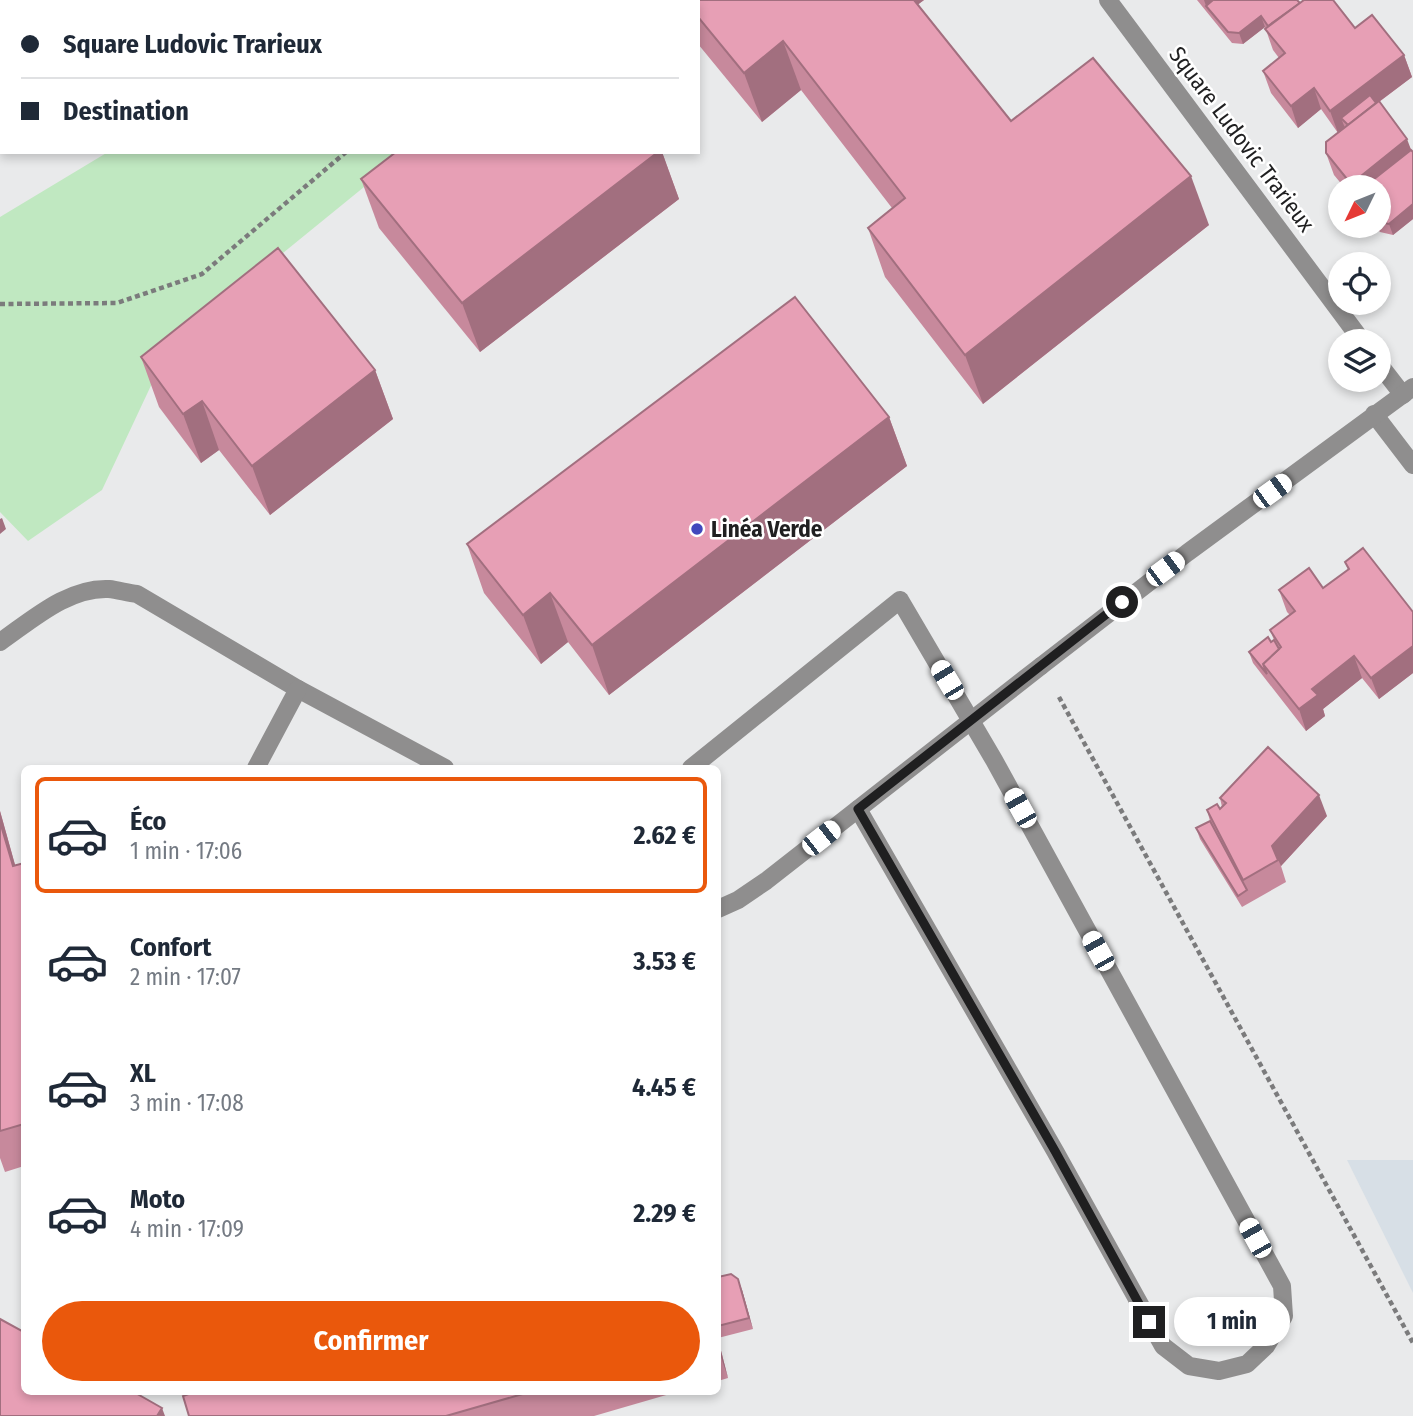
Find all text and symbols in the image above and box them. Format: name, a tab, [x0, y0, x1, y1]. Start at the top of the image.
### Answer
text: Square Ludovic Trarieux	[63, 29, 322, 60]
street label: Square Ludovic Trarieux	[1163, 41, 1321, 237]
text: Destination	[63, 96, 189, 127]
north arrow	[1328, 175, 1391, 238]
map controls	[1328, 175, 1391, 392]
button: locate	[1328, 252, 1391, 315]
button: layers	[1328, 329, 1391, 392]
car	[1249, 470, 1296, 512]
place label: Linéa Verde	[711, 515, 823, 543]
marker: Linéa Verde	[689, 521, 705, 537]
car	[1142, 548, 1189, 590]
route start	[1106, 586, 1138, 618]
car	[928, 657, 967, 703]
car	[1001, 785, 1040, 831]
icon: car	[46, 804, 109, 867]
text: Éco	[130, 806, 167, 837]
car	[798, 817, 845, 859]
text: 2.62 €	[634, 820, 696, 851]
text: 1 min · 17:06	[130, 837, 242, 865]
car	[1079, 928, 1118, 974]
icon: car	[46, 930, 109, 993]
text: Confort	[130, 932, 211, 963]
text: 3.53 €	[633, 946, 696, 977]
text: 2 min · 17:07	[130, 963, 241, 991]
icon: car	[46, 1056, 109, 1119]
text: XL	[130, 1058, 156, 1089]
text: 4.45 €	[632, 1072, 696, 1103]
text: 3 min · 17:08	[130, 1089, 244, 1117]
icon: car	[46, 1182, 109, 1245]
text: Moto	[130, 1184, 185, 1215]
text: 2.29 €	[633, 1198, 696, 1229]
text: 4 min · 17:09	[130, 1215, 244, 1243]
car	[1236, 1215, 1275, 1261]
callout: 1 min	[1174, 1298, 1289, 1346]
button: Confirmer	[42, 1301, 700, 1381]
route end	[1133, 1306, 1165, 1338]
text: 1 min	[1207, 1307, 1257, 1335]

